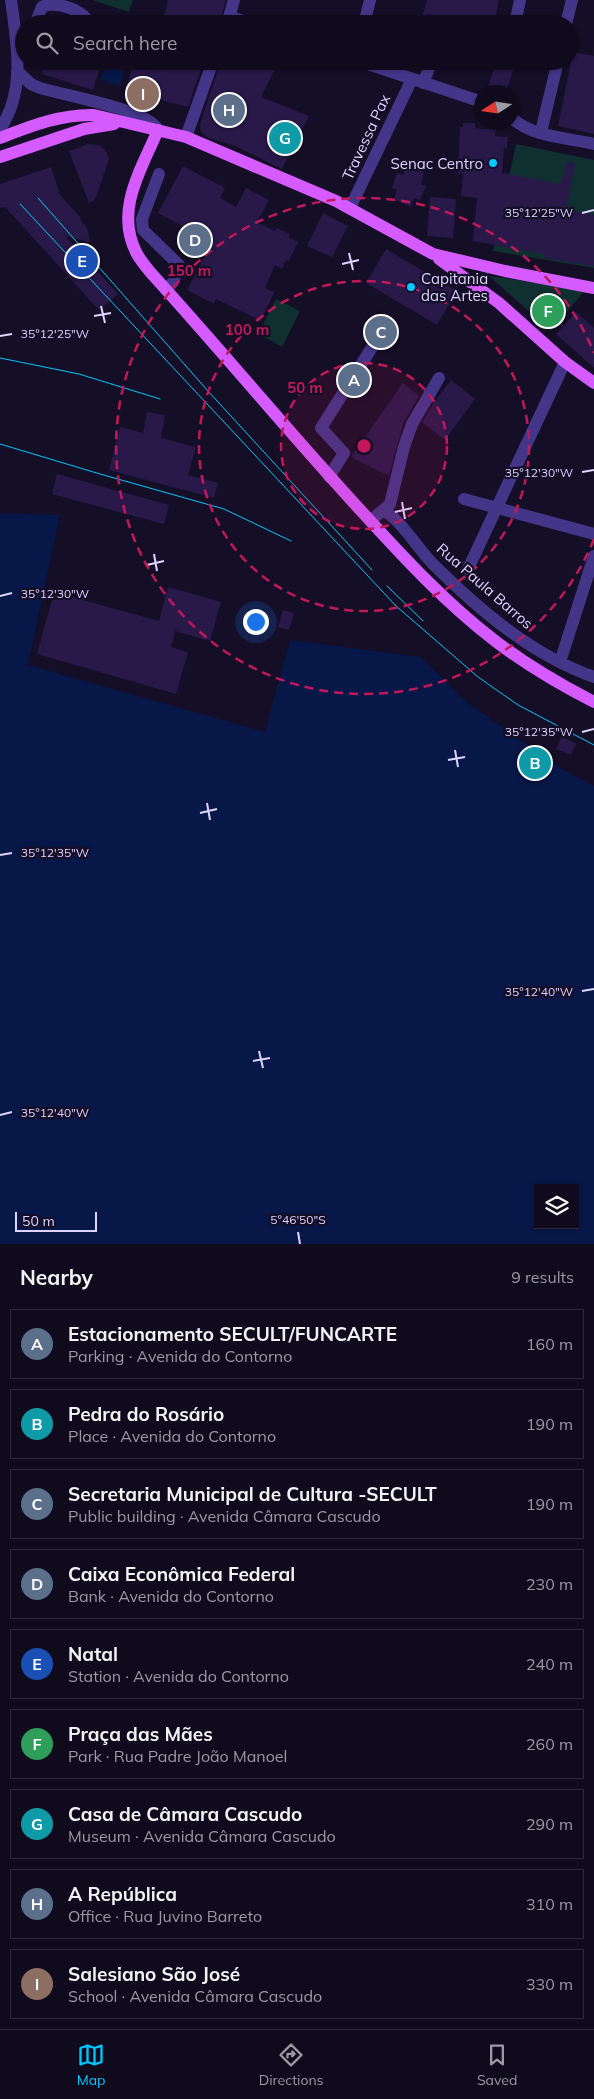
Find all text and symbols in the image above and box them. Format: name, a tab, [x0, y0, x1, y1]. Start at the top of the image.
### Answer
search box	[15, 15, 579, 70]
icon: search	[33, 29, 61, 57]
text: Search here	[73, 31, 177, 55]
pin: I	[127, 75, 159, 113]
north arrow	[474, 85, 519, 130]
pin: H	[213, 91, 245, 129]
street label: Travessa Pax	[338, 91, 394, 183]
pin: G	[269, 119, 301, 157]
place label: Senac Centro	[391, 154, 483, 173]
marker: Senac Centro	[487, 157, 499, 169]
text: 35°12'25"W	[505, 205, 573, 220]
pin: D	[179, 221, 211, 259]
pin: E	[66, 242, 98, 280]
text: 150 m	[167, 261, 211, 280]
place label: Capitania das Artes	[421, 269, 488, 305]
marker: Capitania das Artes	[405, 281, 417, 293]
pin: F	[532, 292, 564, 330]
pin: C	[365, 313, 397, 351]
text: 100 m	[225, 320, 269, 339]
text: 35°12'25"W	[21, 326, 89, 341]
pin: A	[338, 361, 370, 399]
text: 50 m	[287, 378, 323, 397]
centre of rings	[355, 437, 373, 455]
text: 35°12'30"W	[505, 465, 573, 480]
street label: Rua Paula Barros	[433, 539, 537, 633]
text: 35°12'30"W	[21, 586, 89, 601]
your location	[243, 609, 269, 635]
text: 35°12'35"W	[505, 724, 573, 739]
pin: B	[519, 744, 551, 782]
text: 35°12'35"W	[21, 845, 89, 860]
text: 35°12'40"W	[505, 984, 573, 999]
text: 35°12'40"W	[21, 1105, 89, 1120]
map controls	[534, 1184, 579, 1229]
button: layers	[534, 1184, 579, 1229]
scale bar	[15, 1209, 98, 1232]
text: 50 m	[22, 1212, 55, 1230]
text: 5°46'50"S	[270, 1212, 326, 1227]
text: Nearby	[20, 1264, 93, 1290]
text: 9 results	[511, 1267, 574, 1287]
text: Estacionamento SECULT/FUNCARTE	[68, 1322, 397, 1346]
text: A	[31, 1334, 43, 1354]
text: 160 m	[526, 1334, 573, 1354]
text: Parking · Avenida do Contorno	[68, 1346, 292, 1366]
text: Pedra do Rosário	[68, 1402, 224, 1426]
text: B	[31, 1414, 43, 1434]
text: 190 m	[526, 1414, 573, 1434]
text: Place · Avenida do Contorno	[68, 1426, 276, 1446]
text: Secretaria Municipal de Cultura -SECULT	[68, 1482, 437, 1506]
text: C	[32, 1494, 42, 1514]
text: 190 m	[526, 1494, 573, 1514]
text: Public building · Avenida Câmara Cascudo	[68, 1506, 381, 1526]
text: Caixa Econômica Federal	[68, 1562, 295, 1586]
text: D	[31, 1574, 43, 1594]
text: 230 m	[526, 1574, 573, 1594]
text: Bank · Avenida do Contorno	[68, 1586, 274, 1606]
text: Natal	[68, 1642, 118, 1666]
text: E	[32, 1654, 42, 1674]
text: 240 m	[526, 1654, 573, 1674]
text: Station · Avenida do Contorno	[68, 1666, 289, 1686]
text: Praça das Mães	[68, 1722, 213, 1746]
text: F	[32, 1734, 42, 1754]
text: 260 m	[526, 1734, 573, 1754]
text: Park · Rua Padre João Manoel	[68, 1746, 287, 1766]
text: Casa de Câmara Cascudo	[68, 1802, 302, 1826]
text: G	[31, 1814, 43, 1834]
text: 290 m	[526, 1814, 573, 1834]
text: Museum · Avenida Câmara Cascudo	[68, 1826, 336, 1846]
text: A República	[68, 1882, 177, 1906]
text: H	[31, 1894, 43, 1914]
text: 310 m	[526, 1894, 573, 1914]
text: Office · Rua Juvino Barreto	[68, 1906, 262, 1926]
text: Salesiano São José	[68, 1962, 240, 1986]
text: I	[35, 1974, 39, 1994]
text: 330 m	[526, 1974, 573, 1994]
text: School · Avenida Câmara Cascudo	[68, 1986, 322, 2006]
tab: Map	[77, 2041, 105, 2089]
tab: Directions	[259, 2041, 324, 2089]
tab: Saved	[477, 2041, 517, 2089]

